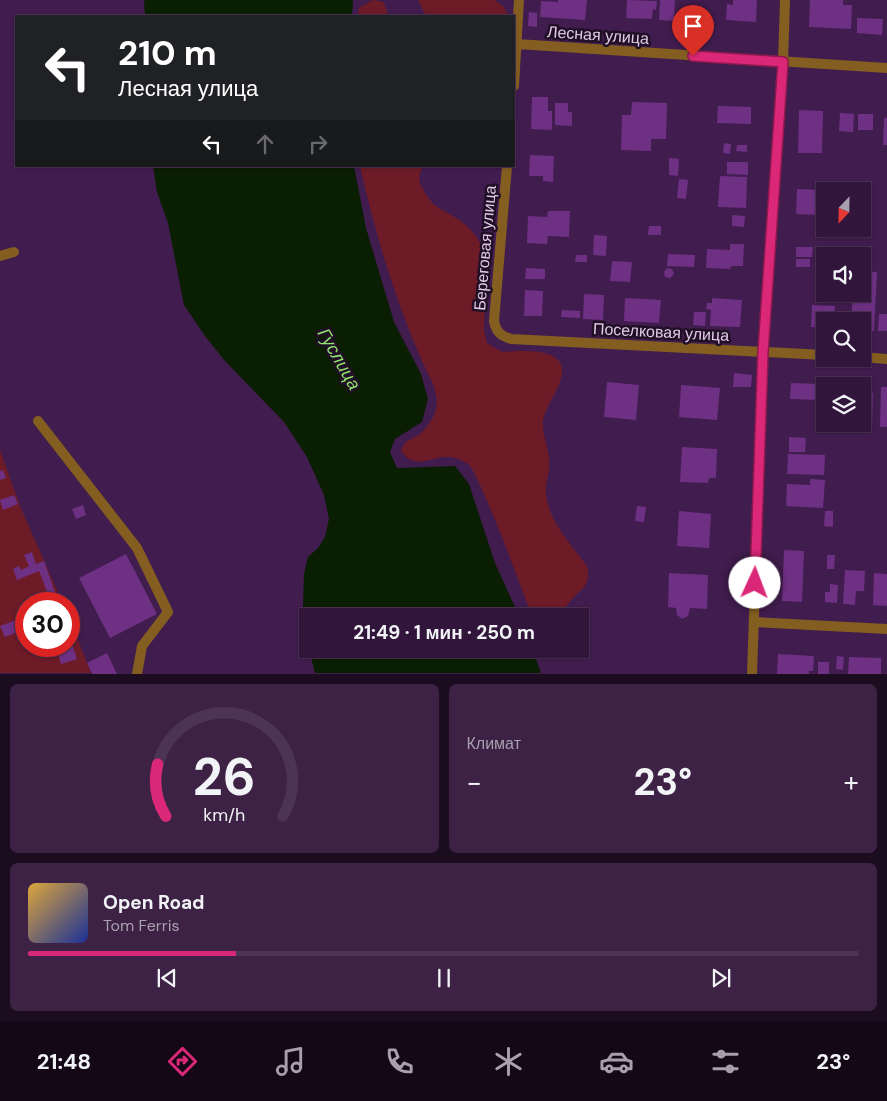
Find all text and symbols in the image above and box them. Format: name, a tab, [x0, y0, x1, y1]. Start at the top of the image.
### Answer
pin	[672, 5, 714, 56]
icon: arrive	[679, 12, 707, 40]
street label: Лесная улица	[546, 21, 650, 49]
text: 210 m	[118, 30, 217, 76]
icon: left	[35, 35, 100, 100]
text: Лесная улица	[118, 74, 258, 103]
icon: left	[198, 130, 226, 158]
icon: ahead	[251, 130, 279, 158]
icon: right	[304, 130, 332, 158]
north arrow	[816, 182, 871, 238]
map controls	[816, 182, 871, 432]
street label: Береговая улица	[469, 184, 501, 312]
button: sound	[816, 247, 871, 302]
button: search	[816, 312, 871, 367]
street label: Поселковая улица	[592, 318, 730, 346]
water label: Гуслица	[312, 324, 366, 394]
button: layers	[816, 377, 871, 432]
position arrow	[728, 556, 780, 608]
speed limit sign: 30	[15, 592, 80, 657]
text: 21:49 · 1 мин · 250 m	[353, 620, 535, 645]
text: Климат	[467, 733, 521, 754]
text: 26	[193, 743, 256, 811]
text: 23°	[633, 757, 692, 807]
text: −	[467, 764, 482, 801]
text: +	[844, 764, 859, 801]
text: km/h	[203, 803, 245, 827]
text: Open Road	[103, 890, 205, 915]
text: Tom Ferris	[103, 915, 180, 936]
icon: previous	[153, 964, 181, 992]
icon: pause	[430, 964, 458, 992]
icon: next	[707, 964, 735, 992]
icon: directions	[165, 1044, 200, 1079]
icon: music	[273, 1044, 308, 1079]
icon: phone	[382, 1044, 417, 1079]
icon: climate	[491, 1044, 526, 1079]
icon: car	[599, 1044, 634, 1079]
icon: filters	[708, 1044, 743, 1079]
text: 21:48	[37, 1047, 91, 1076]
text: 23°	[816, 1047, 850, 1076]

